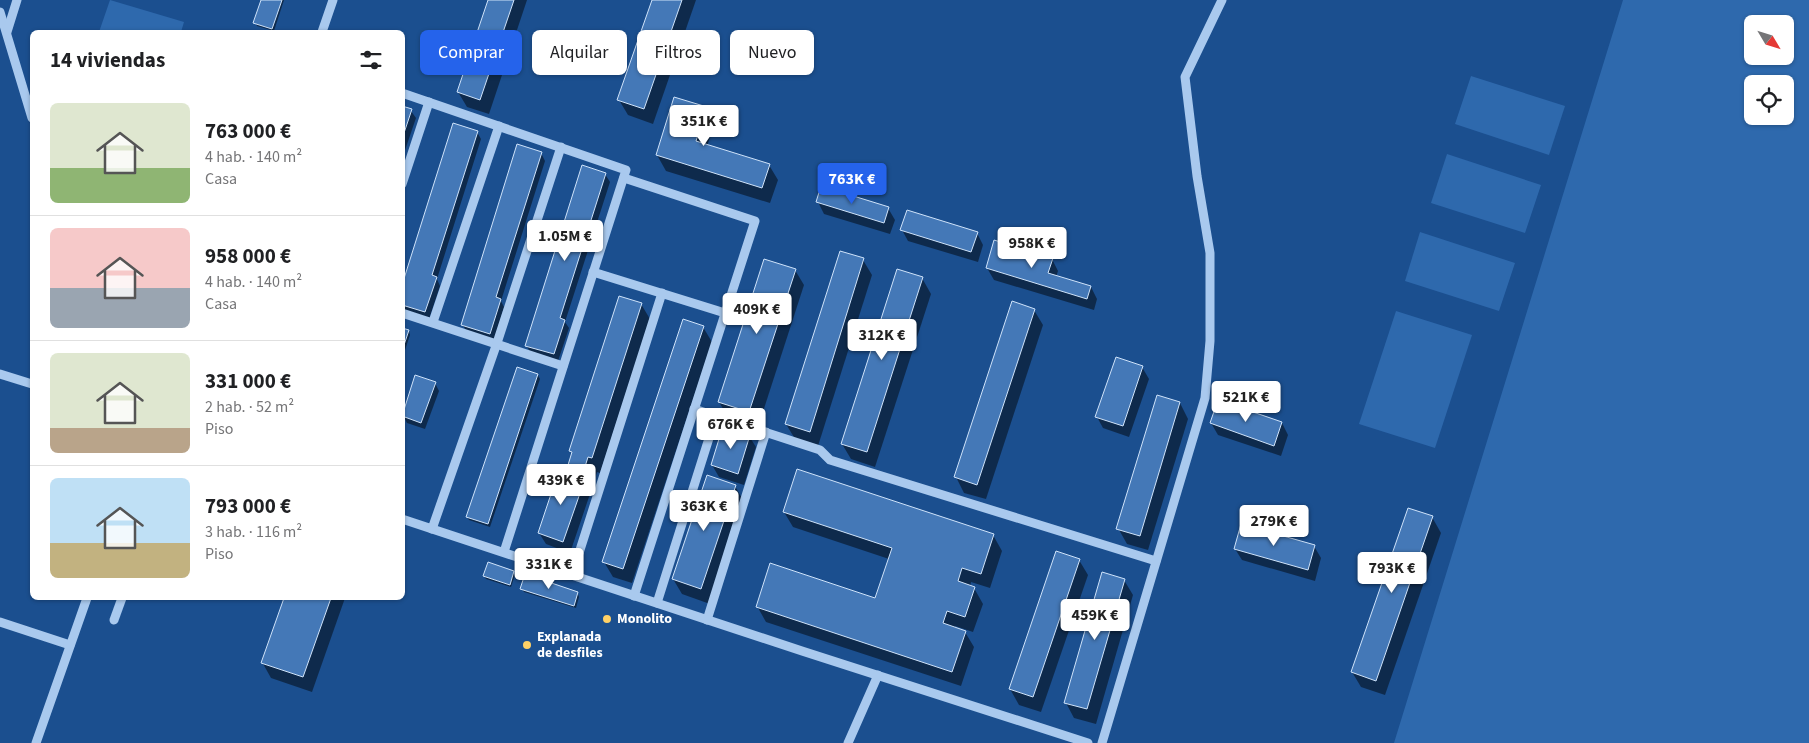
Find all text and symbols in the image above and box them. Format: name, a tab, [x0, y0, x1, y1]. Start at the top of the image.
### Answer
north arrow	[1744, 15, 1794, 65]
map controls	[1744, 15, 1794, 125]
chip: Comprar	[420, 30, 522, 75]
chip: Alquilar	[532, 30, 627, 75]
chip: Filtros	[637, 30, 720, 75]
chip: Nuevo	[730, 30, 814, 75]
text: 14 viviendas	[50, 45, 165, 75]
icon: filters	[357, 46, 385, 74]
button: locate	[1744, 75, 1794, 125]
pin: 351K €	[663, 104, 745, 147]
text: 351K €	[681, 110, 727, 132]
text: 763 000 €	[205, 116, 291, 146]
icon: home	[90, 123, 150, 183]
text: 4 hab. · 140 m²	[205, 146, 302, 168]
pin: 763K €	[811, 162, 893, 205]
text: Casa	[205, 168, 237, 190]
text: 763K €	[829, 168, 875, 190]
pin: 1.05M €	[519, 220, 611, 262]
text: 1.05M €	[538, 225, 592, 247]
pin: 958K €	[991, 226, 1073, 269]
text: 958K €	[1009, 232, 1055, 254]
text: 958 000 €	[205, 241, 291, 271]
icon: home	[90, 248, 150, 308]
text: 4 hab. · 140 m²	[205, 271, 302, 293]
pin: 409K €	[716, 292, 798, 335]
text: Casa	[205, 293, 237, 315]
text: 409K €	[734, 298, 780, 320]
pin: 312K €	[841, 318, 923, 361]
text: 312K €	[859, 324, 905, 346]
text: 331 000 €	[205, 366, 291, 396]
icon: home	[90, 373, 150, 433]
pin: 521K €	[1205, 380, 1287, 423]
text: 521K €	[1223, 386, 1269, 408]
text: 2 hab. · 52 m²	[205, 396, 294, 418]
pin: 676K €	[690, 408, 772, 450]
text: 676K €	[708, 413, 754, 435]
text: Piso	[205, 418, 233, 440]
pin: 439K €	[520, 464, 602, 506]
text: 439K €	[538, 469, 584, 491]
pin: 363K €	[663, 490, 745, 532]
text: 793 000 €	[205, 491, 291, 521]
text: 363K €	[681, 495, 727, 517]
icon: home	[90, 498, 150, 558]
pin: 279K €	[1233, 504, 1315, 547]
text: 279K €	[1251, 510, 1297, 532]
text: 3 hab. · 116 m²	[205, 521, 302, 543]
text: Piso	[205, 543, 233, 565]
pin: 331K €	[508, 548, 590, 590]
pin: 793K €	[1351, 552, 1433, 594]
text: 331K €	[526, 553, 572, 575]
text: 793K €	[1369, 557, 1415, 579]
pin: 459K €	[1054, 598, 1136, 641]
text: 459K €	[1072, 604, 1118, 626]
place label: Monolito	[617, 609, 672, 629]
marker: Monolito	[601, 613, 613, 625]
place label: Explanada de desfiles	[537, 627, 603, 663]
marker: Explanada de desfiles	[521, 639, 533, 651]

